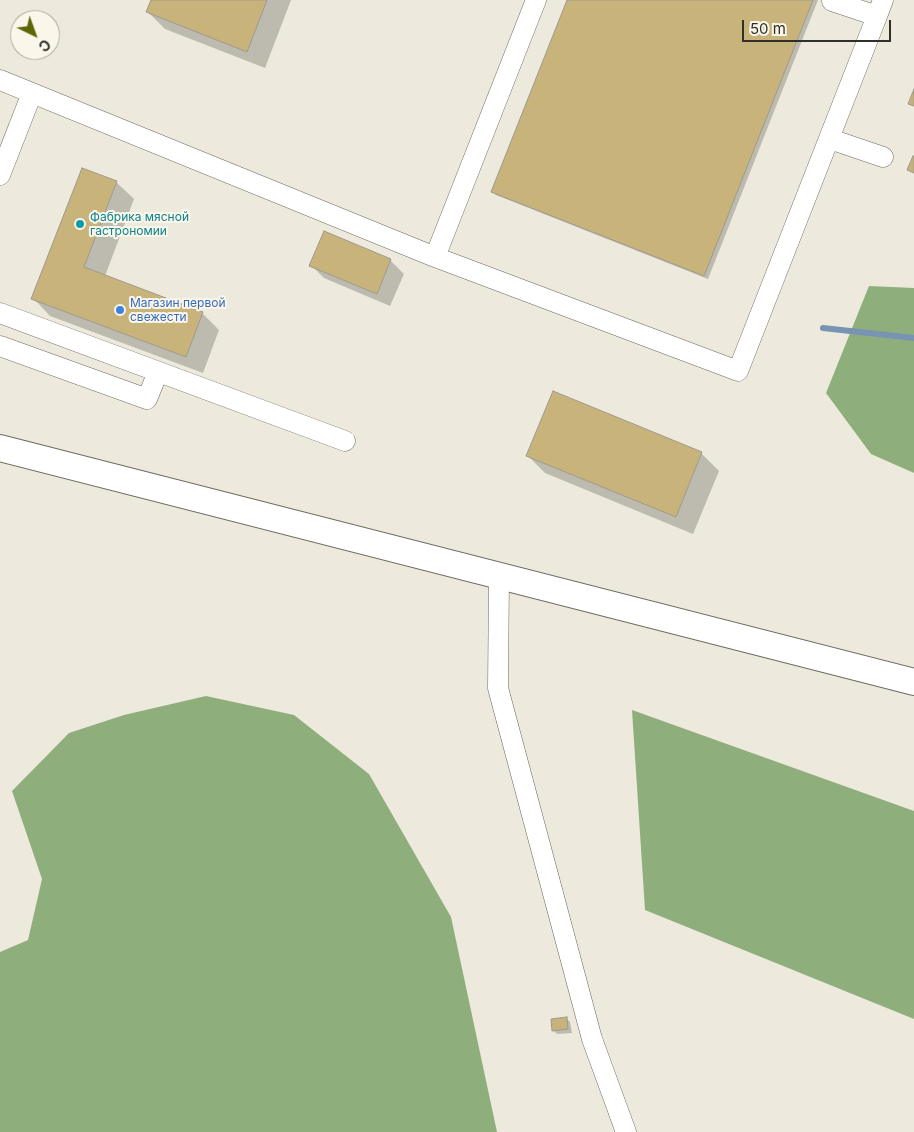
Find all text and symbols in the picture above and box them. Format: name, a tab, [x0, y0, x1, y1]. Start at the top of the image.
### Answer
north arrow	[10, 10, 60, 60]
scale bar	[744, 10, 893, 42]
text: 50 m	[750, 19, 786, 38]
text: С	[35, 36, 54, 56]
place label: Фабрика мясной гастрономии	[90, 210, 189, 238]
marker: Фабрика мясной гастрономии	[74, 218, 86, 230]
place label: Магазин первой свежести	[130, 296, 226, 324]
marker: Магазин первой свежести	[114, 304, 126, 316]

